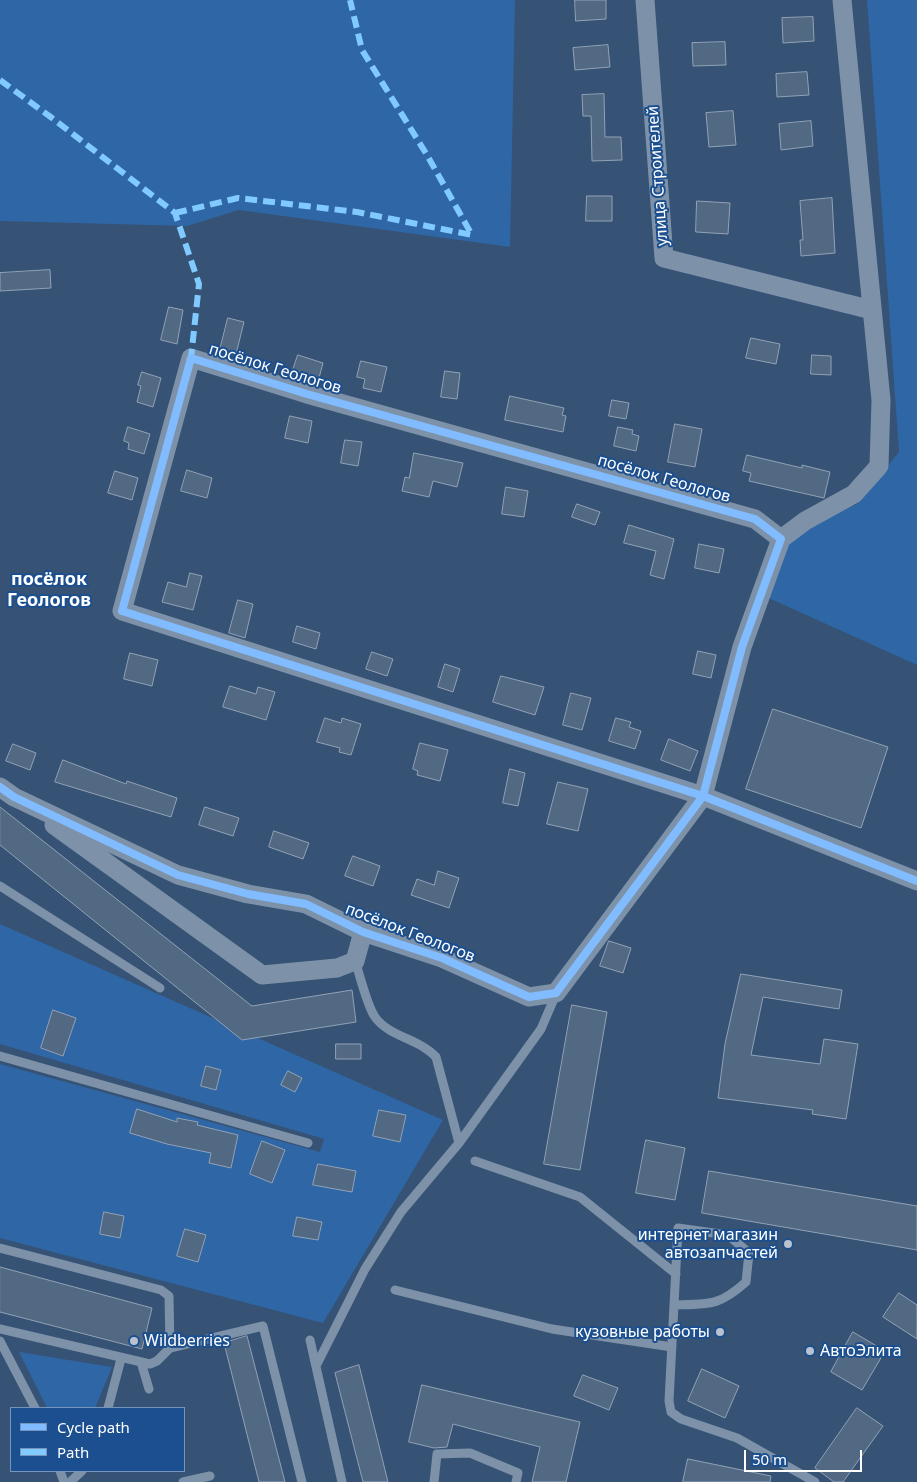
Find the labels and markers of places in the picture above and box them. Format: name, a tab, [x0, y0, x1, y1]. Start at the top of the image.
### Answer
place label: интернет магазин автозапчастей	[638, 1225, 778, 1263]
marker: интернет магазин автозапчастей	[782, 1238, 794, 1250]
place label: кузовные работы	[575, 1322, 710, 1342]
marker: кузовные работы	[714, 1326, 726, 1338]
place label: Wildberries	[144, 1331, 230, 1351]
marker: Wildberries	[128, 1335, 140, 1347]
place label: АвтоЭлита	[820, 1341, 902, 1361]
marker: АвтоЭлита	[804, 1345, 816, 1357]

